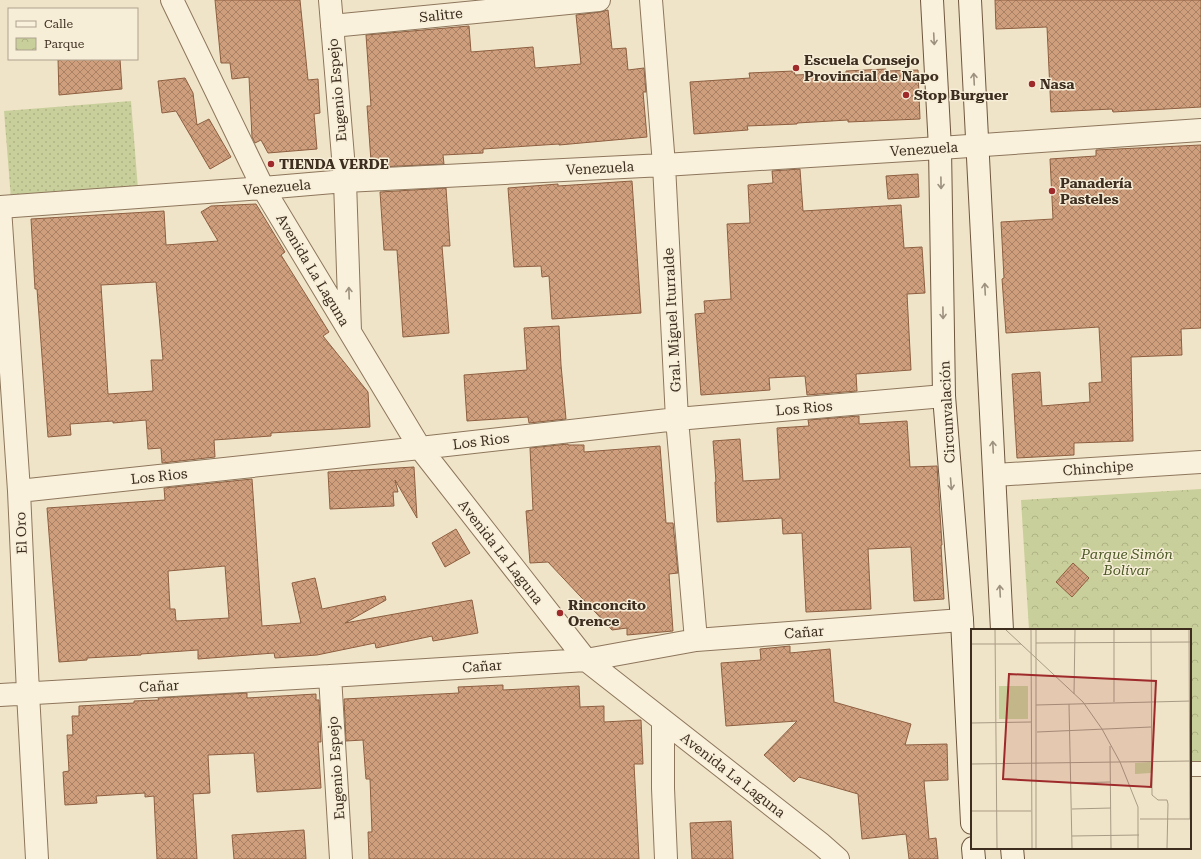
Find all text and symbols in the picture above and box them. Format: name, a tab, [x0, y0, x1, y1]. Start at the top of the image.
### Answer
street label: Salitre	[418, 5, 464, 25]
legend	[8, 8, 138, 60]
text: Calle	[44, 17, 74, 31]
one-way arrow	[930, 32, 938, 45]
text: Parque	[44, 37, 85, 51]
street label: Eugenio Espejo	[325, 38, 349, 142]
place label: Escuela Consejo Provincial de Napo	[804, 52, 939, 84]
marker: Escuela Consejo Provincial de Napo	[791, 63, 801, 73]
one-way arrow	[971, 73, 978, 86]
place label: Nasa	[1040, 76, 1075, 92]
marker: Nasa	[1027, 79, 1037, 89]
place label: Stop Burguer	[914, 87, 1009, 103]
marker: Stop Burguer	[901, 90, 911, 100]
street label: Venezuela	[889, 139, 959, 159]
place label: TIENDA VERDE	[279, 156, 389, 172]
street label: Venezuela	[566, 158, 635, 178]
marker: TIENDA VERDE	[266, 159, 276, 169]
place label: Panadería Pasteles	[1060, 175, 1133, 207]
street label: Venezuela	[242, 176, 312, 198]
one-way arrow	[937, 176, 944, 189]
marker: Panadería Pasteles	[1047, 186, 1057, 196]
street label: Avenida La Laguna	[273, 211, 353, 329]
street label: Gral. Miguel Iturralde	[660, 247, 684, 393]
one-way arrow	[982, 283, 989, 296]
one-way arrow	[345, 287, 353, 300]
one-way arrow	[939, 306, 947, 319]
street label: Circunvalación	[936, 360, 958, 464]
street label: Los Rios	[775, 398, 833, 418]
street label: Los Rios	[452, 430, 511, 452]
one-way arrow	[990, 441, 997, 454]
street label: Chinchipe	[1062, 458, 1134, 478]
street label: Los Rios	[130, 465, 189, 487]
one-way arrow	[948, 477, 955, 490]
street label: Avenida La Laguna	[455, 497, 547, 608]
street label: El Oro	[12, 512, 30, 554]
park label: Parque Simón Bolívar	[1080, 546, 1173, 578]
one-way arrow	[997, 585, 1004, 598]
place label: Rinconcito Orence	[568, 597, 646, 629]
marker: Rinconcito Orence	[555, 608, 565, 618]
street label: Cañar	[783, 623, 825, 641]
inset map	[971, 629, 1191, 849]
street label: Cañar	[461, 657, 503, 675]
street label: Cañar	[139, 677, 180, 695]
street label: Eugenio Espejo	[324, 716, 348, 820]
street label: Avenida La Laguna	[678, 729, 789, 821]

